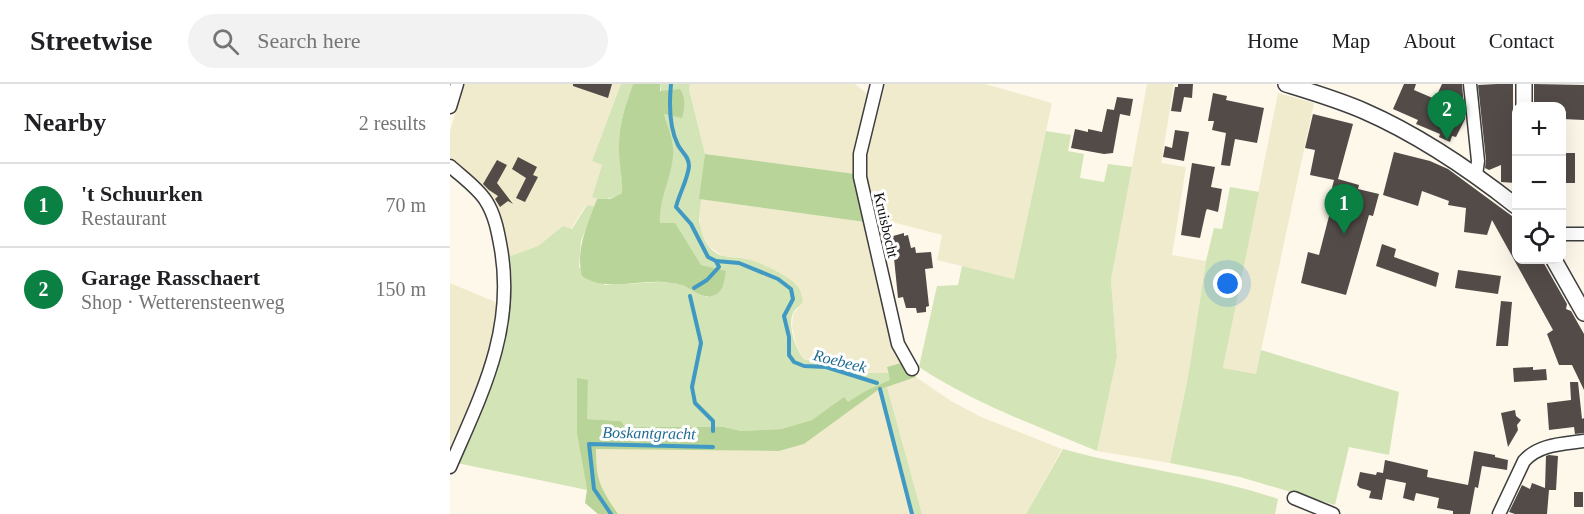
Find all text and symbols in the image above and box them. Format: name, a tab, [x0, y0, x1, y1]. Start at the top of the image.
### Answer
search box	[188, 14, 608, 68]
text: Streetwise	[30, 25, 152, 56]
icon: search	[209, 25, 242, 58]
text: Search here	[257, 28, 361, 53]
text: Home	[1247, 29, 1299, 53]
text: Map	[1332, 29, 1370, 53]
text: About	[1403, 29, 1456, 53]
text: Contact	[1489, 29, 1554, 53]
pin: 2	[1428, 91, 1466, 140]
map controls	[1512, 102, 1566, 264]
button: +	[1512, 102, 1566, 156]
text: Nearby	[24, 108, 106, 137]
text: 2 results	[359, 112, 426, 134]
button: −	[1512, 156, 1566, 210]
text: 't Schuurken	[81, 181, 203, 206]
pin: 1	[1324, 184, 1364, 234]
street label: Kruisbocht	[871, 191, 901, 260]
text: 1	[39, 194, 49, 216]
text: 70 m	[385, 194, 426, 216]
text: Restaurant	[81, 207, 167, 229]
button: locate	[1512, 210, 1566, 264]
text: Garage Rasschaert	[81, 265, 260, 290]
your location	[1213, 269, 1242, 298]
text: 2	[39, 278, 49, 300]
text: 150 m	[375, 278, 426, 300]
text: Shop · Wetterensteenweg	[81, 291, 285, 313]
water label: Roebeek	[811, 346, 869, 376]
water label: Boskantgracht	[602, 424, 696, 443]

